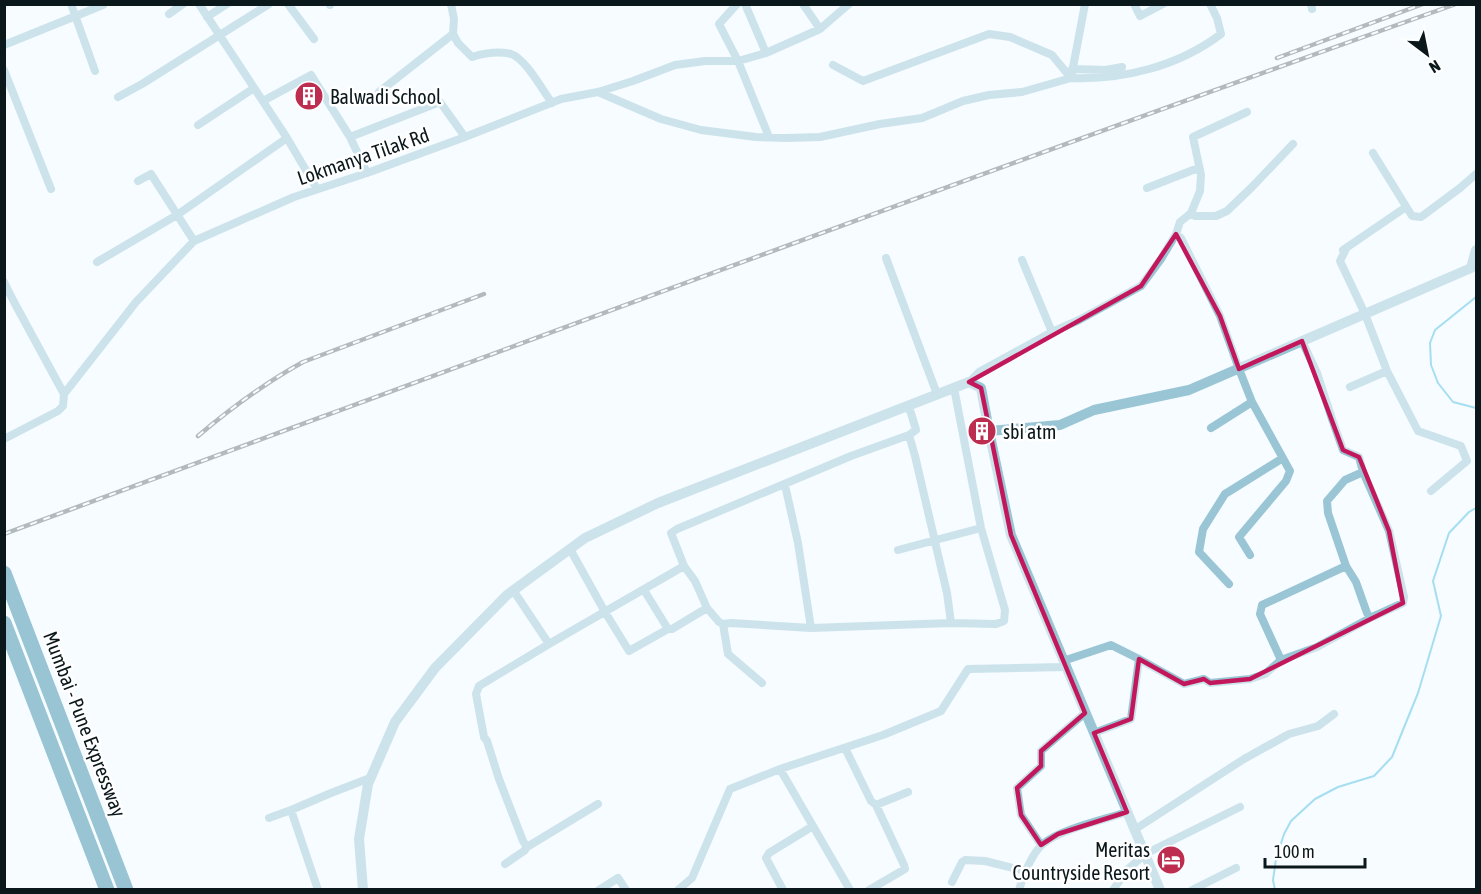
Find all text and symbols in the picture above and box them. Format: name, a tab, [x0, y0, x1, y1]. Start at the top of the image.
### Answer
north arrow	[1397, 24, 1457, 84]
text: N	[1426, 57, 1444, 77]
building icon: Balwadi School	[293, 80, 325, 112]
place label: Balwadi School	[330, 85, 442, 108]
street label: Lokmanya Tilak Rd	[294, 123, 432, 189]
building icon: sbi atm	[966, 415, 998, 447]
place label: sbi atm	[1003, 420, 1056, 443]
street label: Mumbai - Pune Expressway	[39, 628, 131, 820]
scale bar	[1265, 831, 1366, 869]
place label: Meritas Countryside Resort	[1012, 838, 1150, 884]
text: 100 m	[1274, 841, 1315, 862]
hotel icon: Meritas Countryside Resort	[1155, 844, 1187, 876]

